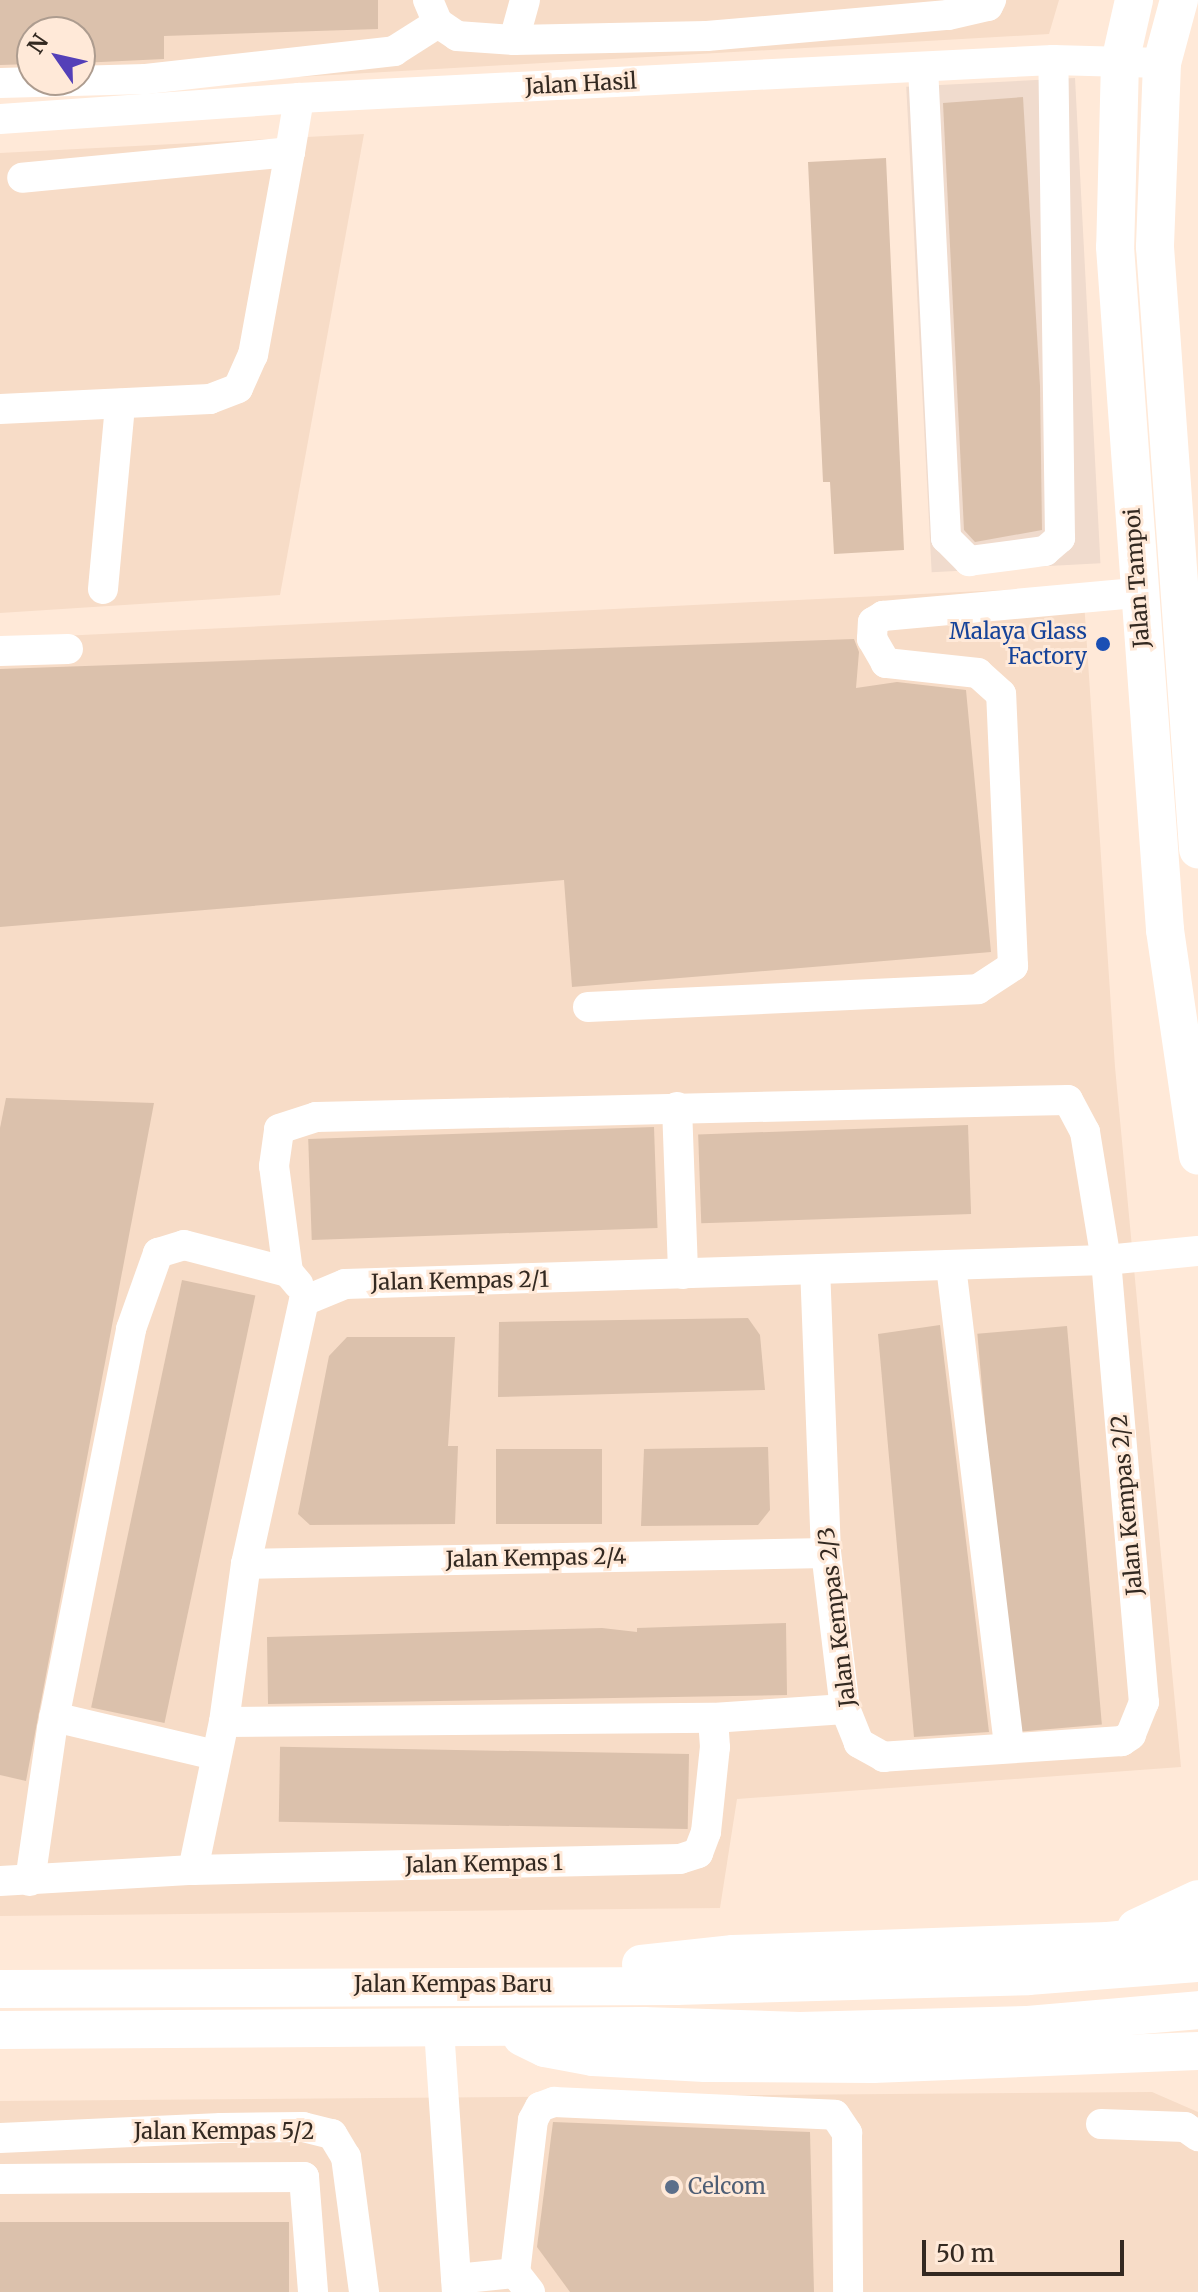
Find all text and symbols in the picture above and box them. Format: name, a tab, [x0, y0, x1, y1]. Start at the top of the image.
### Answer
north arrow	[16, 16, 96, 96]
text: N	[21, 29, 54, 59]
street label: Jalan Hasil	[525, 68, 637, 100]
street label: Jalan Tampoi	[1119, 507, 1155, 649]
place label: Malaya Glass Factory	[949, 618, 1087, 670]
marker: Malaya Glass Factory	[1094, 635, 1112, 653]
street label: Jalan Kempas 2/1	[371, 1266, 549, 1296]
street label: Jalan Kempas 2/2	[1106, 1413, 1148, 1597]
street label: Jalan Kempas 2/3	[813, 1526, 861, 1708]
street label: Jalan Kempas 2/4	[445, 1543, 627, 1573]
street label: Jalan Kempas 1	[405, 1849, 563, 1879]
street label: Jalan Kempas Baru	[354, 1972, 552, 1998]
street label: Jalan Kempas 5/2	[134, 2119, 314, 2145]
place label: Celcom	[688, 2174, 766, 2200]
marker: Celcom	[663, 2178, 681, 2196]
scale bar	[926, 2224, 1128, 2274]
text: 50 m	[936, 2238, 995, 2269]

